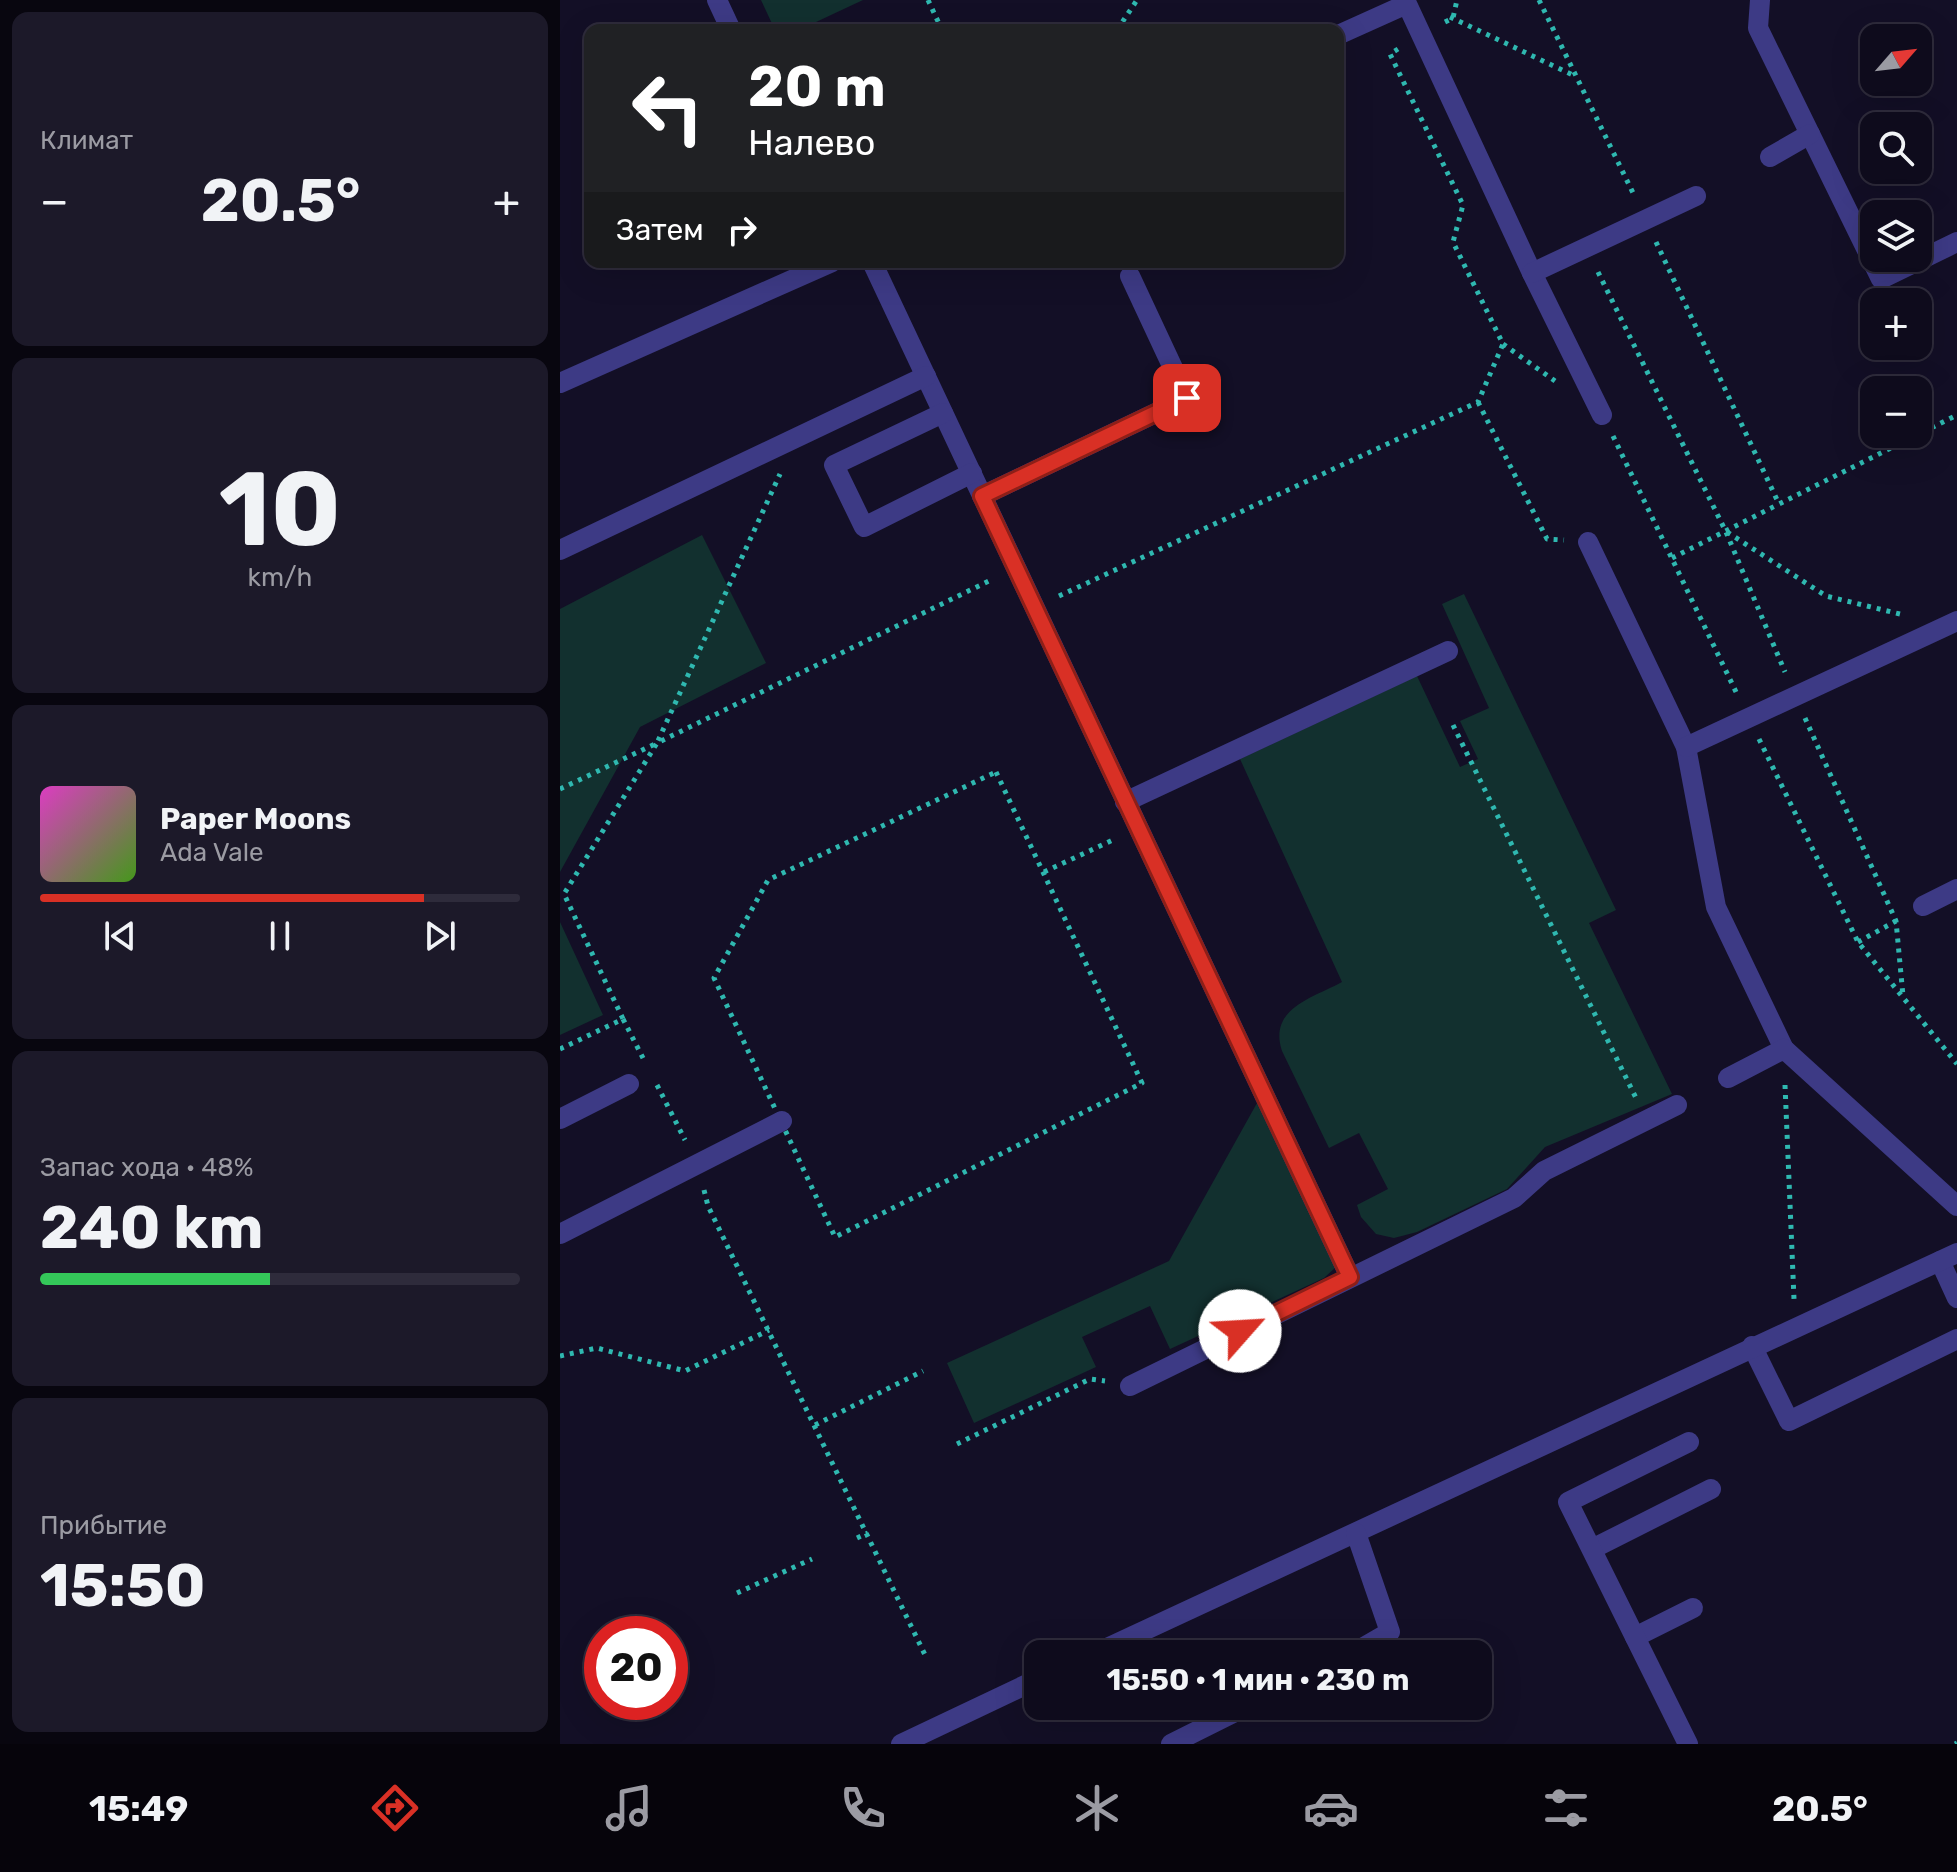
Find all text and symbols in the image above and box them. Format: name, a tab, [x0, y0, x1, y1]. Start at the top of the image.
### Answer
north arrow	[1860, 24, 1932, 96]
map controls	[1860, 24, 1932, 448]
text: 20 m	[748, 54, 886, 120]
icon: left	[616, 56, 720, 160]
button: search	[1860, 112, 1932, 184]
text: Налево	[748, 121, 875, 164]
text: Климат	[40, 125, 133, 156]
text: 20.5°	[201, 165, 361, 236]
text: −	[40, 175, 69, 227]
text: +	[493, 175, 520, 227]
button: layers	[1860, 200, 1932, 272]
icon: right	[720, 208, 764, 252]
text: Затем	[616, 212, 704, 248]
button: +	[1860, 288, 1932, 360]
pin	[1153, 364, 1221, 432]
icon: arrive	[1165, 376, 1209, 420]
button: −	[1860, 376, 1932, 448]
text: 10	[219, 448, 341, 571]
text: km/h	[248, 562, 312, 593]
text: Paper Moons	[160, 801, 351, 837]
text: Ada Vale	[160, 837, 264, 868]
icon: previous	[98, 914, 142, 958]
icon: pause	[258, 914, 302, 958]
icon: next	[418, 914, 462, 958]
text: Запас хода · 48%	[40, 1152, 254, 1183]
text: 240 km	[40, 1192, 263, 1263]
position arrow	[1198, 1289, 1282, 1373]
text: Прибытие	[40, 1510, 167, 1541]
text: 15:50	[40, 1550, 206, 1621]
speed limit sign: 20	[584, 1616, 688, 1720]
text: 15:50 · 1 мин · 230 m	[1106, 1662, 1410, 1698]
icon: directions	[367, 1780, 423, 1836]
icon: music	[601, 1780, 657, 1836]
icon: phone	[835, 1780, 891, 1836]
icon: climate	[1069, 1780, 1125, 1836]
icon: car	[1303, 1780, 1359, 1836]
icon: filters	[1538, 1780, 1594, 1836]
text: 15:49	[89, 1787, 188, 1830]
text: 20.5°	[1772, 1787, 1868, 1830]

